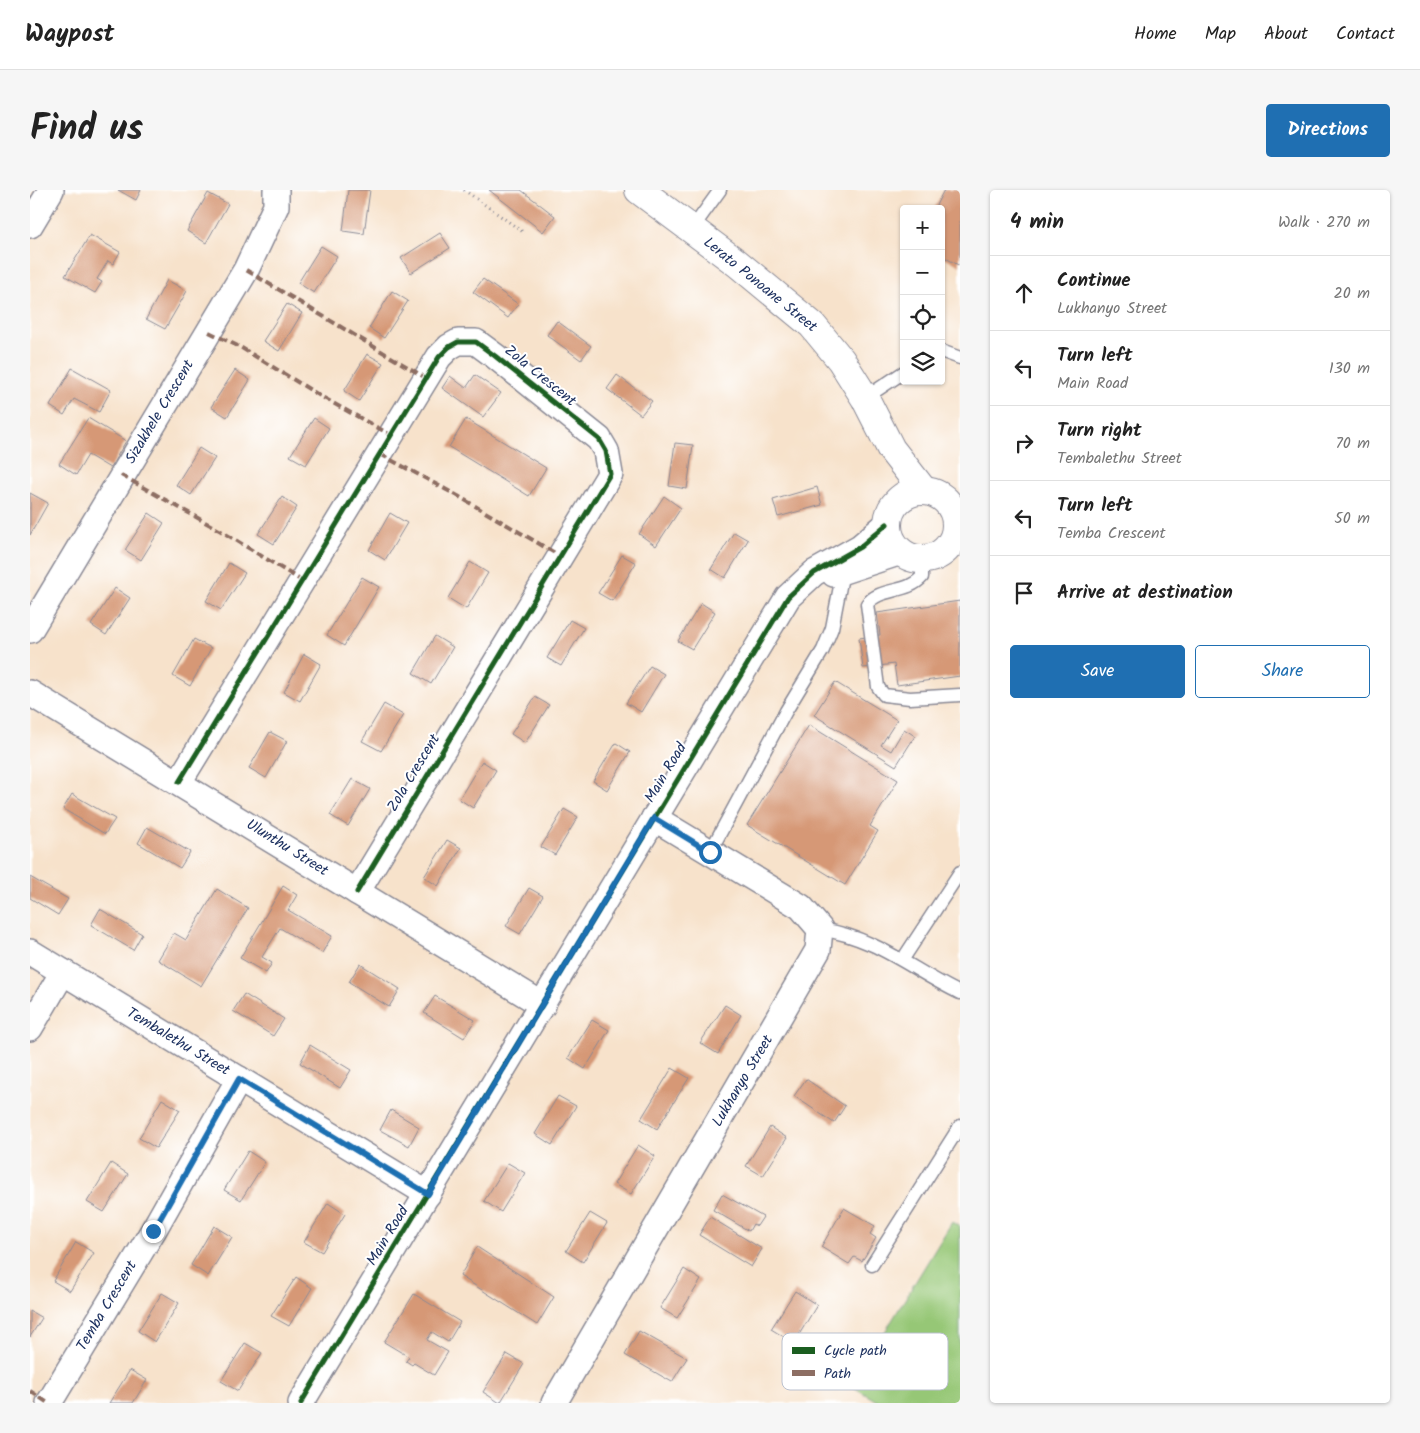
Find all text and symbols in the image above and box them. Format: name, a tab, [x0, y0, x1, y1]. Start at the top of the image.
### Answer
text: Waypost	[25, 15, 114, 54]
text: Home	[1134, 20, 1177, 49]
text: Map	[1205, 20, 1236, 49]
text: About	[1264, 20, 1308, 49]
text: Contact	[1336, 20, 1395, 49]
text: Find us	[30, 102, 143, 158]
button: Directions	[1266, 104, 1390, 157]
map controls	[900, 205, 945, 385]
button: +	[900, 205, 945, 250]
text: 4 min	[1010, 206, 1064, 239]
text: Walk · 270 m	[1278, 210, 1370, 235]
street label: Lerato Ponoane Street	[698, 231, 823, 339]
button: −	[900, 250, 945, 295]
text: Continue	[1057, 266, 1130, 296]
icon: ahead	[1010, 279, 1038, 307]
text: 20 m	[1334, 281, 1370, 306]
button: locate	[900, 295, 945, 340]
text: Lukhanyo Street	[1057, 296, 1167, 321]
street label: Zola Crescent	[499, 339, 582, 413]
button: layers	[900, 340, 945, 385]
text: Turn left	[1057, 341, 1132, 371]
icon: left	[1010, 354, 1038, 382]
street label: Sizakhele Crescent	[119, 355, 201, 469]
text: 130 m	[1329, 356, 1370, 381]
text: Main Road	[1057, 371, 1128, 396]
text: Turn right	[1057, 416, 1142, 446]
icon: right	[1010, 429, 1038, 457]
text: 70 m	[1335, 431, 1370, 456]
text: Tembalethu Street	[1057, 446, 1182, 471]
text: Turn left	[1057, 491, 1132, 521]
icon: left	[1010, 504, 1038, 532]
text: 50 m	[1334, 506, 1370, 531]
text: Temba Crescent	[1057, 521, 1166, 546]
text: Arrive at destination	[1057, 578, 1233, 608]
icon: arrive	[1010, 579, 1038, 607]
button: Save	[1010, 645, 1185, 698]
button: Share	[1195, 645, 1370, 698]
street label: Zola Crescent	[381, 729, 447, 817]
street label: Main Road	[639, 738, 694, 808]
street label: Ulunthu Street	[241, 813, 333, 883]
route start	[699, 841, 722, 864]
street label: Tembalethu Street	[122, 1002, 235, 1083]
street label: Lukhanyo Street	[706, 1030, 780, 1131]
street label: Main Road	[361, 1201, 416, 1271]
route end	[142, 1220, 165, 1243]
street label: Temba Crescent	[70, 1256, 144, 1356]
legend	[782, 1333, 948, 1390]
text: Cycle path	[824, 1340, 887, 1362]
text: Path	[824, 1363, 851, 1385]

